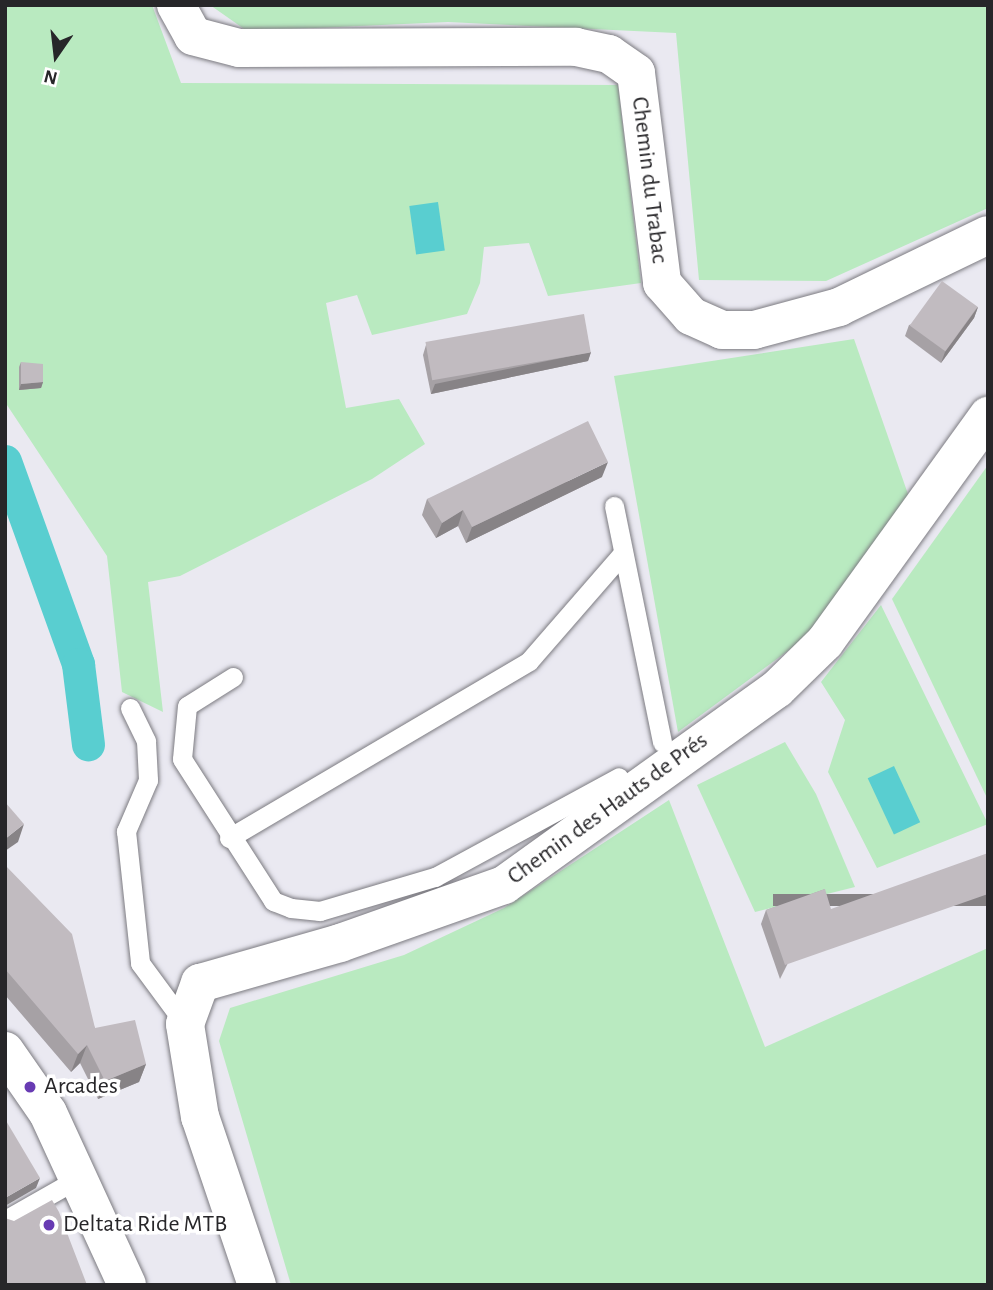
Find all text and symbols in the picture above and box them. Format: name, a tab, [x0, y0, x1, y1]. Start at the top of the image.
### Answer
north arrow	[21, 21, 91, 91]
text: N	[42, 66, 60, 88]
street label: Chemin du Trabac	[625, 95, 673, 265]
street label: Chemin des Hauts de Prés	[502, 727, 714, 891]
place label: Arcades	[44, 1073, 118, 1101]
marker: Arcades	[22, 1079, 38, 1095]
place label: Deltata Ride MTB	[63, 1211, 227, 1239]
marker: Deltata Ride MTB	[41, 1217, 57, 1233]

